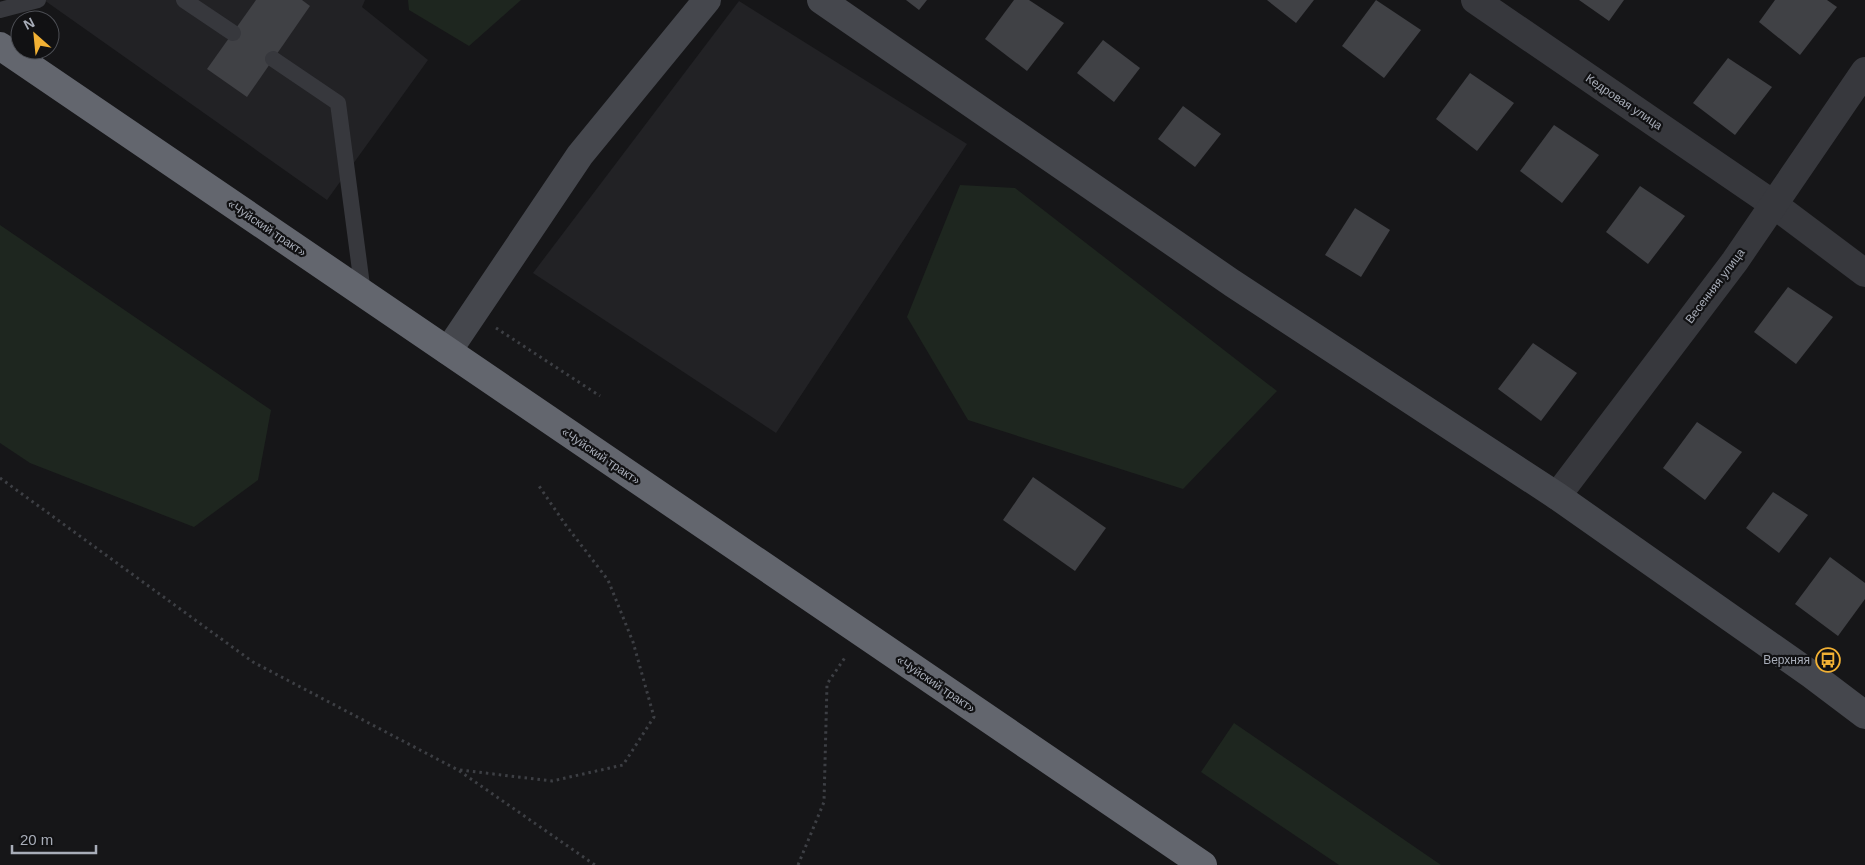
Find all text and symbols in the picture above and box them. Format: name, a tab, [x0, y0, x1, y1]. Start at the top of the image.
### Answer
north arrow	[10, 10, 60, 60]
text: N	[21, 14, 37, 33]
street label: Кедровая улица	[1583, 71, 1665, 133]
street label: «Чуйский тракт»	[225, 197, 309, 260]
street label: Весенняя улица	[1682, 246, 1748, 326]
street label: «Чуйский тракт»	[559, 425, 643, 488]
bus stop icon: Верхняя	[1815, 647, 1841, 673]
street label: «Чуйский тракт»	[894, 653, 978, 716]
place label: Верхняя	[1763, 653, 1810, 667]
scale bar	[12, 822, 96, 854]
text: 20 m	[20, 831, 53, 848]

